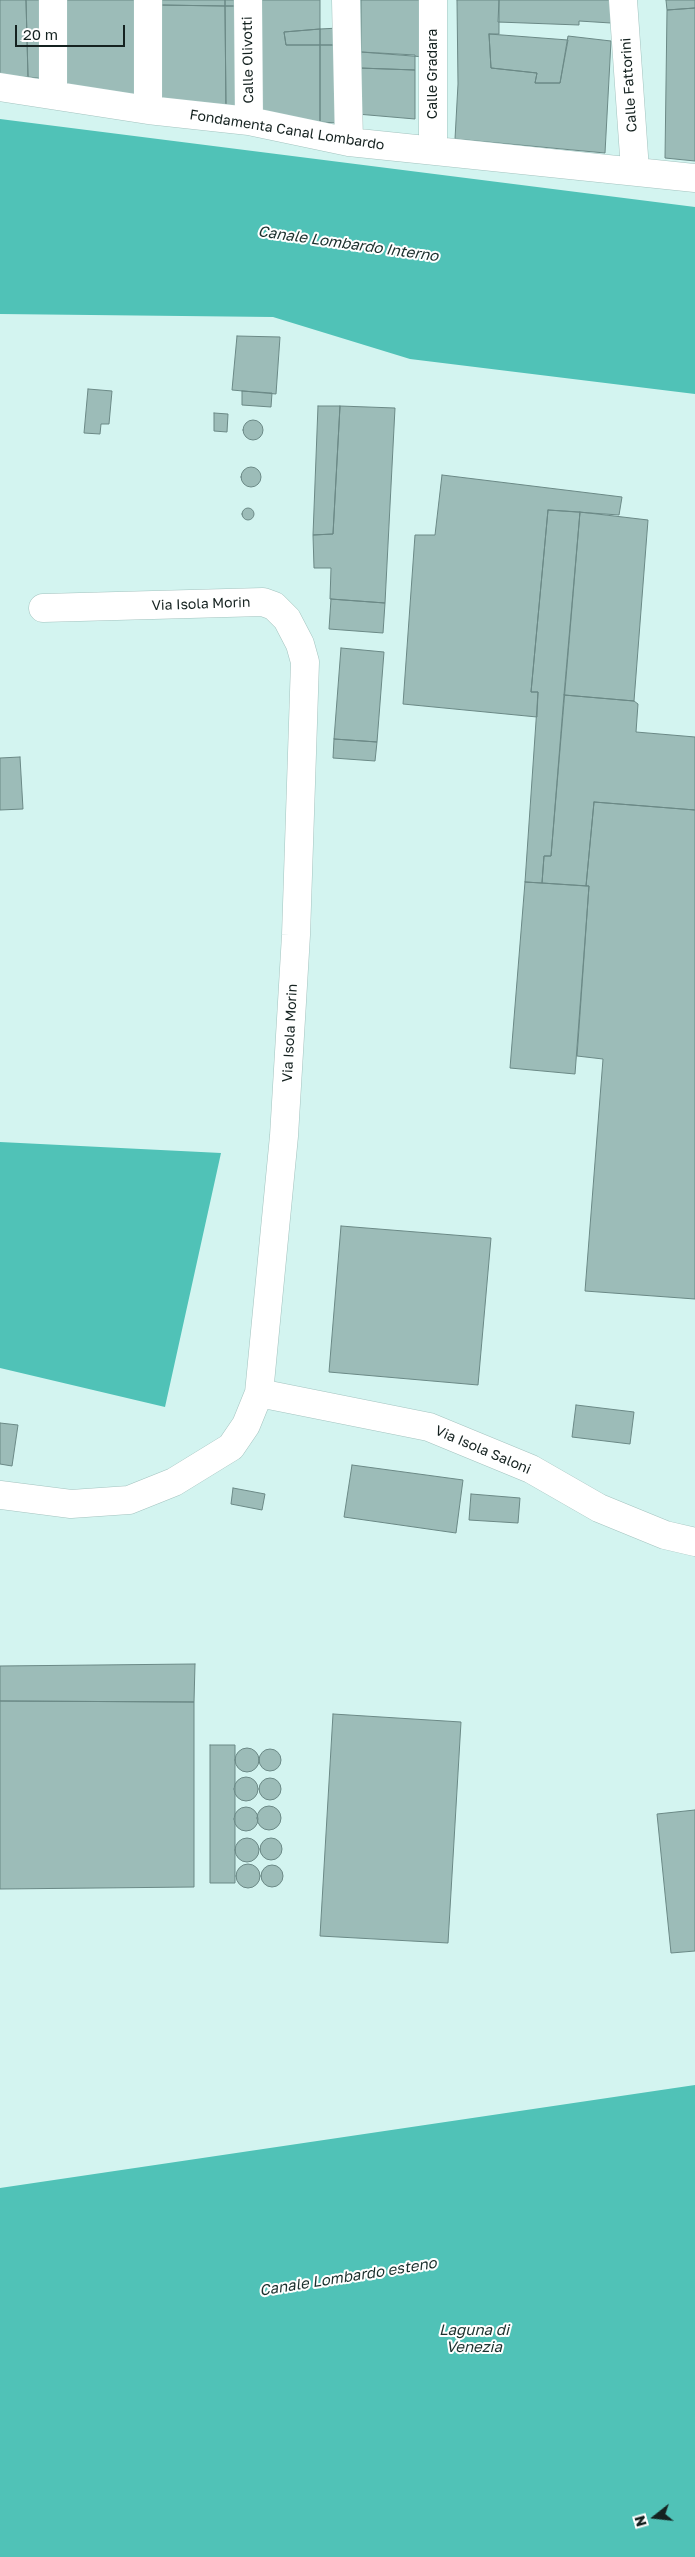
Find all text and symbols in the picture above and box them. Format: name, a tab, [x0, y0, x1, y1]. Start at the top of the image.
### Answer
scale bar	[18, 15, 128, 47]
street label: Calle Olivotti	[239, 16, 257, 104]
text: 20 m	[23, 25, 58, 43]
street label: Calle Gradara	[425, 29, 441, 119]
street label: Calle Fattorini	[617, 37, 641, 133]
street label: Fondamenta Canal Lombardo	[188, 106, 386, 154]
water label: Canale Lombardo Interno	[257, 222, 439, 266]
street label: Via Isola Morin	[151, 594, 251, 614]
street label: Via Isola Morin	[279, 983, 301, 1083]
street label: Via Isola Saloni	[432, 1422, 534, 1478]
water label: Canale Lombardo esteno	[258, 2254, 438, 2300]
water label: Laguna di Venezia	[439, 2321, 509, 2356]
north arrow	[630, 2492, 680, 2542]
text: N	[630, 2514, 650, 2529]

